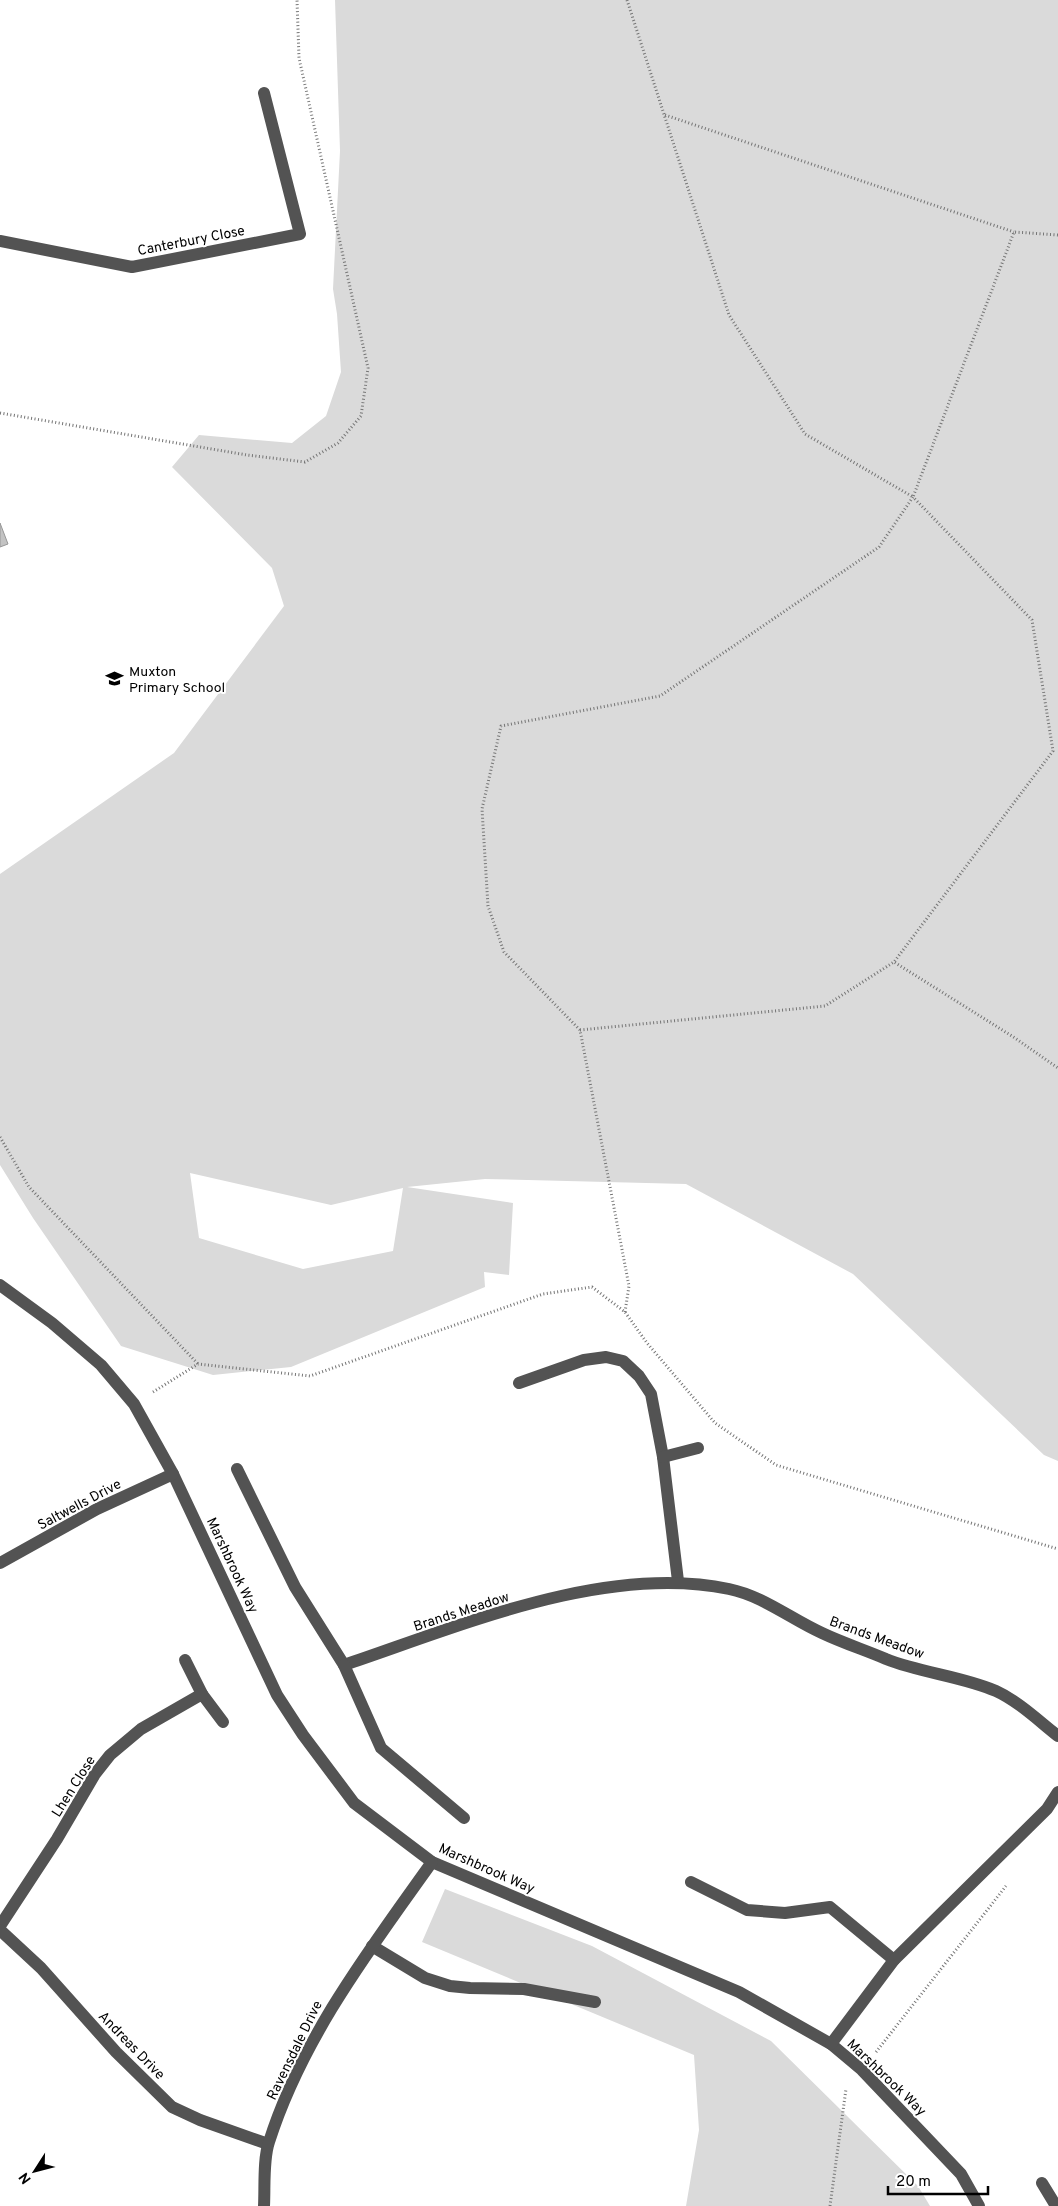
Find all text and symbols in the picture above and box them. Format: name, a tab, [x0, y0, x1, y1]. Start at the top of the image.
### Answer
street label: Canterbury Close	[136, 223, 246, 260]
place label: Muxton Primary School	[129, 664, 225, 697]
school or university icon: Muxton Primary School	[105, 669, 125, 689]
street label: Saltwells Drive	[35, 1476, 124, 1534]
street label: Marshbrook Way	[202, 1515, 261, 1616]
street label: Brands Meadow	[411, 1589, 511, 1636]
street label: Brands Meadow	[827, 1613, 926, 1663]
street label: Lhen Close	[49, 1753, 100, 1821]
street label: Marshbrook Way	[436, 1841, 537, 1898]
street label: Ravensdale Drive	[264, 1998, 327, 2103]
street label: Andreas Drive	[94, 2008, 168, 2084]
street label: Marshbrook Way	[843, 2036, 929, 2120]
north arrow	[10, 2146, 60, 2196]
scale bar	[888, 2164, 988, 2196]
text: N	[16, 2169, 36, 2187]
text: 20 m	[896, 2173, 931, 2192]

